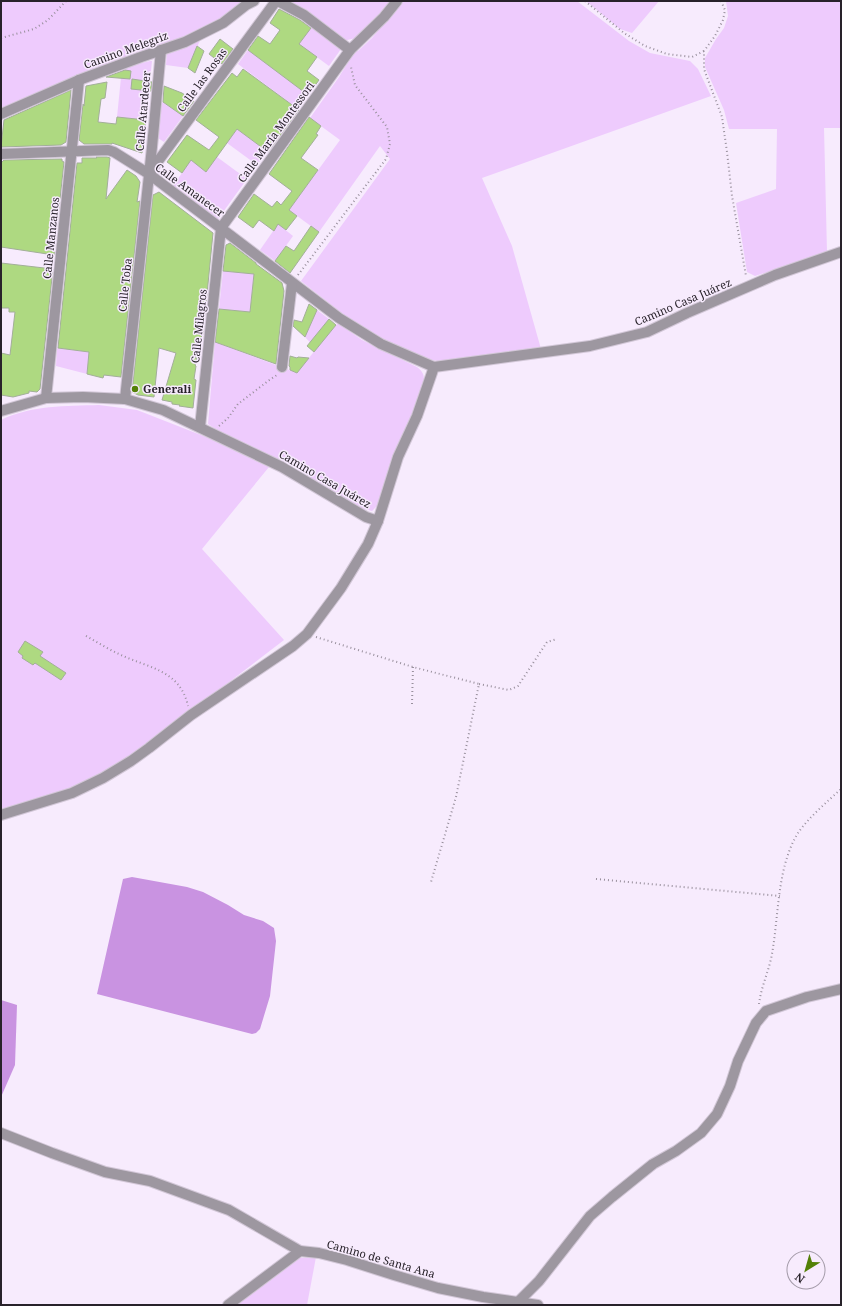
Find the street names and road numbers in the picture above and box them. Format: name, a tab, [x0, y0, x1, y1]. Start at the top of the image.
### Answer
street label: Camino Melegriz	[81, 27, 170, 72]
street label: Calle las Rosas	[173, 45, 230, 115]
street label: Calle Atardecer	[132, 69, 154, 152]
street label: Calle María Montessori	[234, 78, 318, 185]
street label: Calle Amanecer	[153, 159, 229, 220]
street label: Calle Manzanos	[39, 196, 62, 280]
street label: Calle Toba	[114, 257, 135, 313]
street label: Camino Casa Juárez	[632, 274, 734, 329]
street label: Calle Milagros	[187, 288, 210, 364]
street label: Camino Casa Juárez	[277, 446, 374, 511]
street label: Camino de Santa Ana	[325, 1236, 437, 1281]

